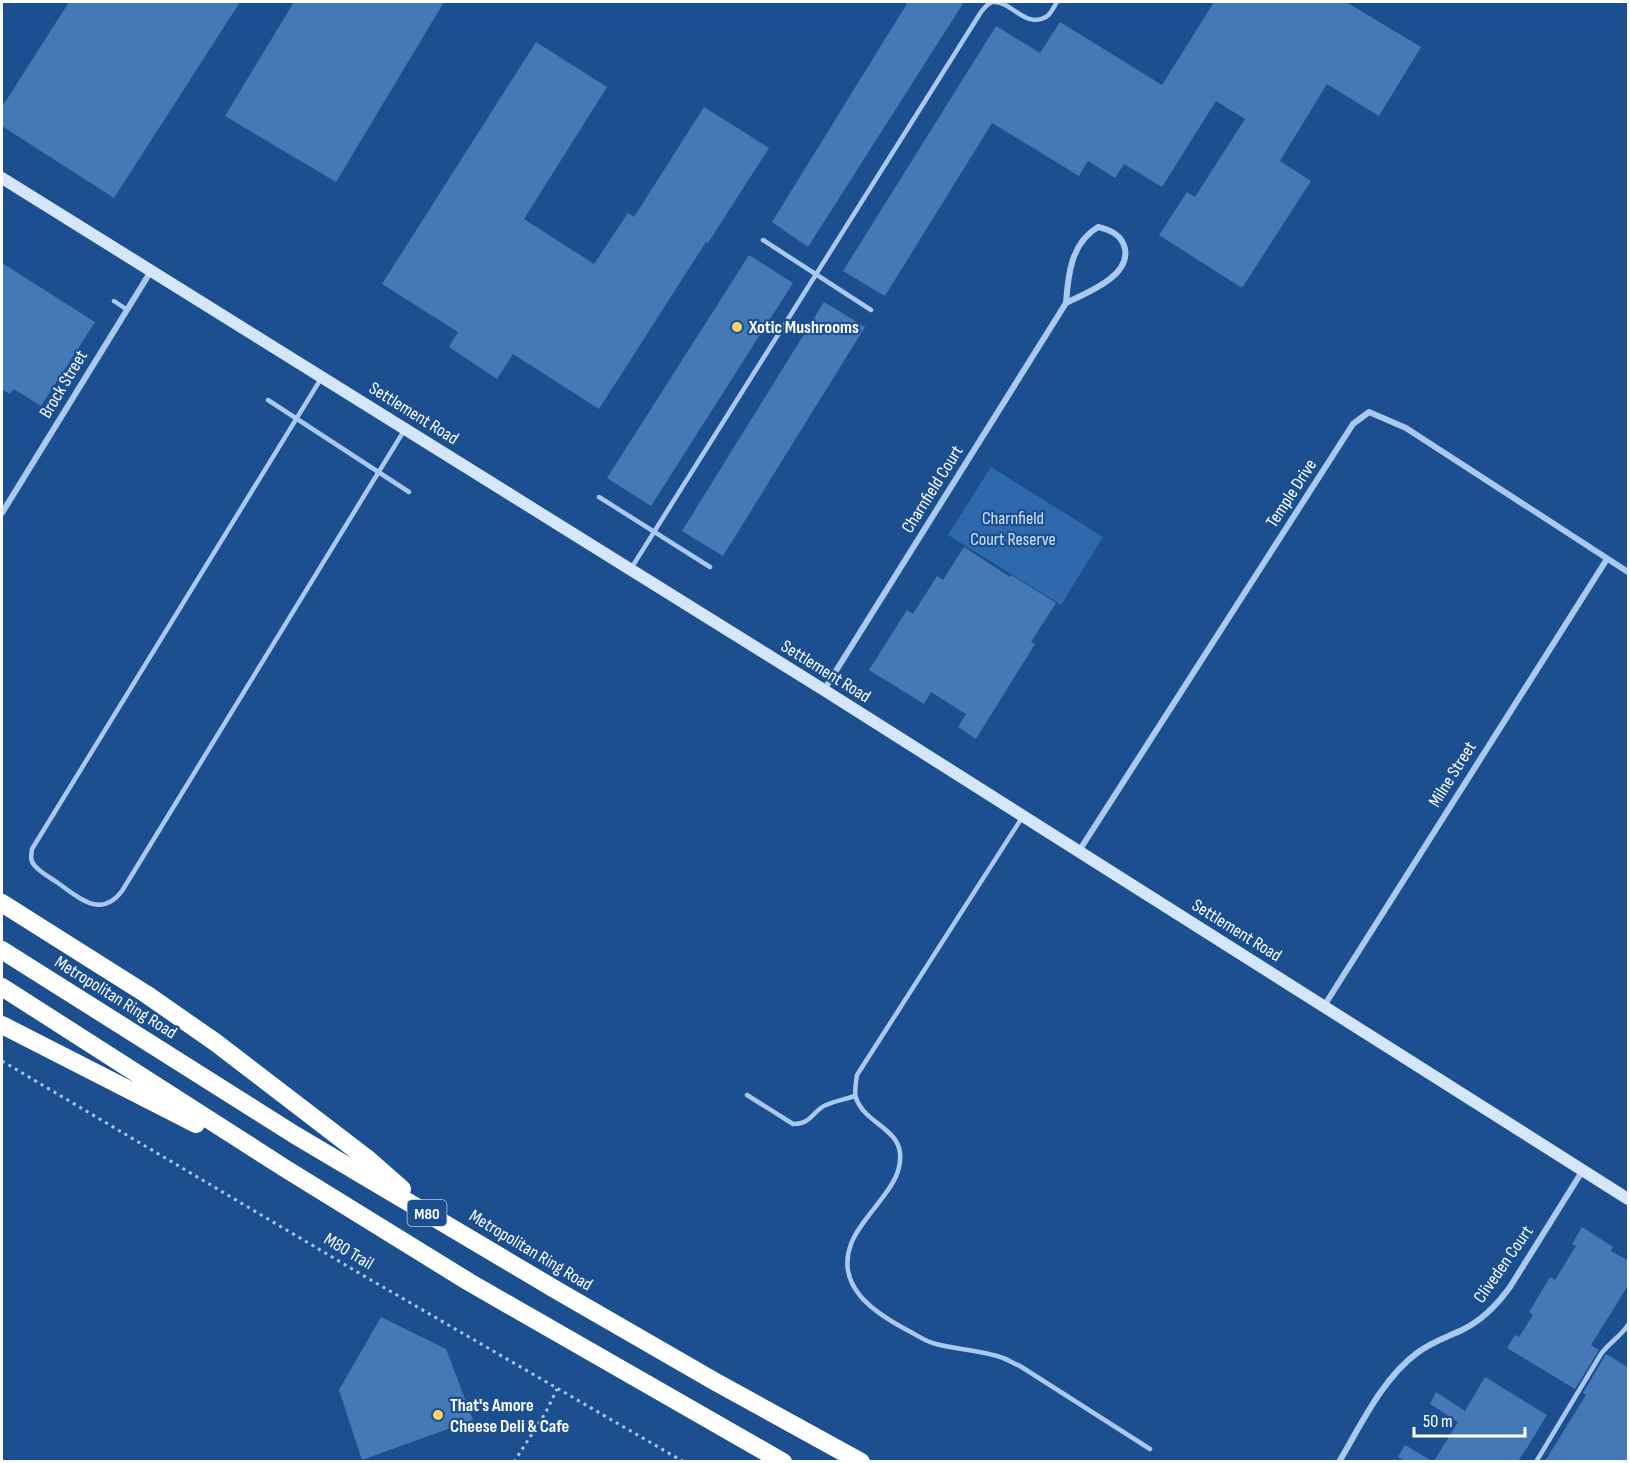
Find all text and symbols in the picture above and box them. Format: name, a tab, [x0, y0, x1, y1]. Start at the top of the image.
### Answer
place label: Xotic Mushrooms	[748, 317, 859, 338]
marker: Xotic Mushrooms	[730, 320, 744, 334]
street label: Brock Street	[35, 346, 92, 422]
street label: Settlement Road	[365, 378, 462, 449]
street label: Charnfield Court	[897, 441, 968, 537]
street label: Temple Drive	[1262, 455, 1321, 531]
park label: Charnfield Court Reserve	[970, 508, 1056, 550]
street label: Settlement Road	[777, 636, 874, 707]
street label: Milne Street	[1424, 737, 1481, 811]
street label: Settlement Road	[1188, 895, 1285, 966]
street label: Metropolitan Ring Road	[51, 951, 181, 1043]
road number: M80	[408, 1200, 446, 1226]
street label: Metropolitan Ring Road	[465, 1205, 596, 1295]
street label: Cliveden Court	[1469, 1221, 1538, 1307]
street label: M80 Trail	[320, 1229, 377, 1274]
place label: That's Amore Cheese Deli & Cafe	[450, 1395, 569, 1437]
scale bar	[1414, 1400, 1525, 1438]
marker: That's Amore Cheese Deli & Cafe	[431, 1408, 445, 1422]
text: 50 m	[1423, 1411, 1453, 1432]

